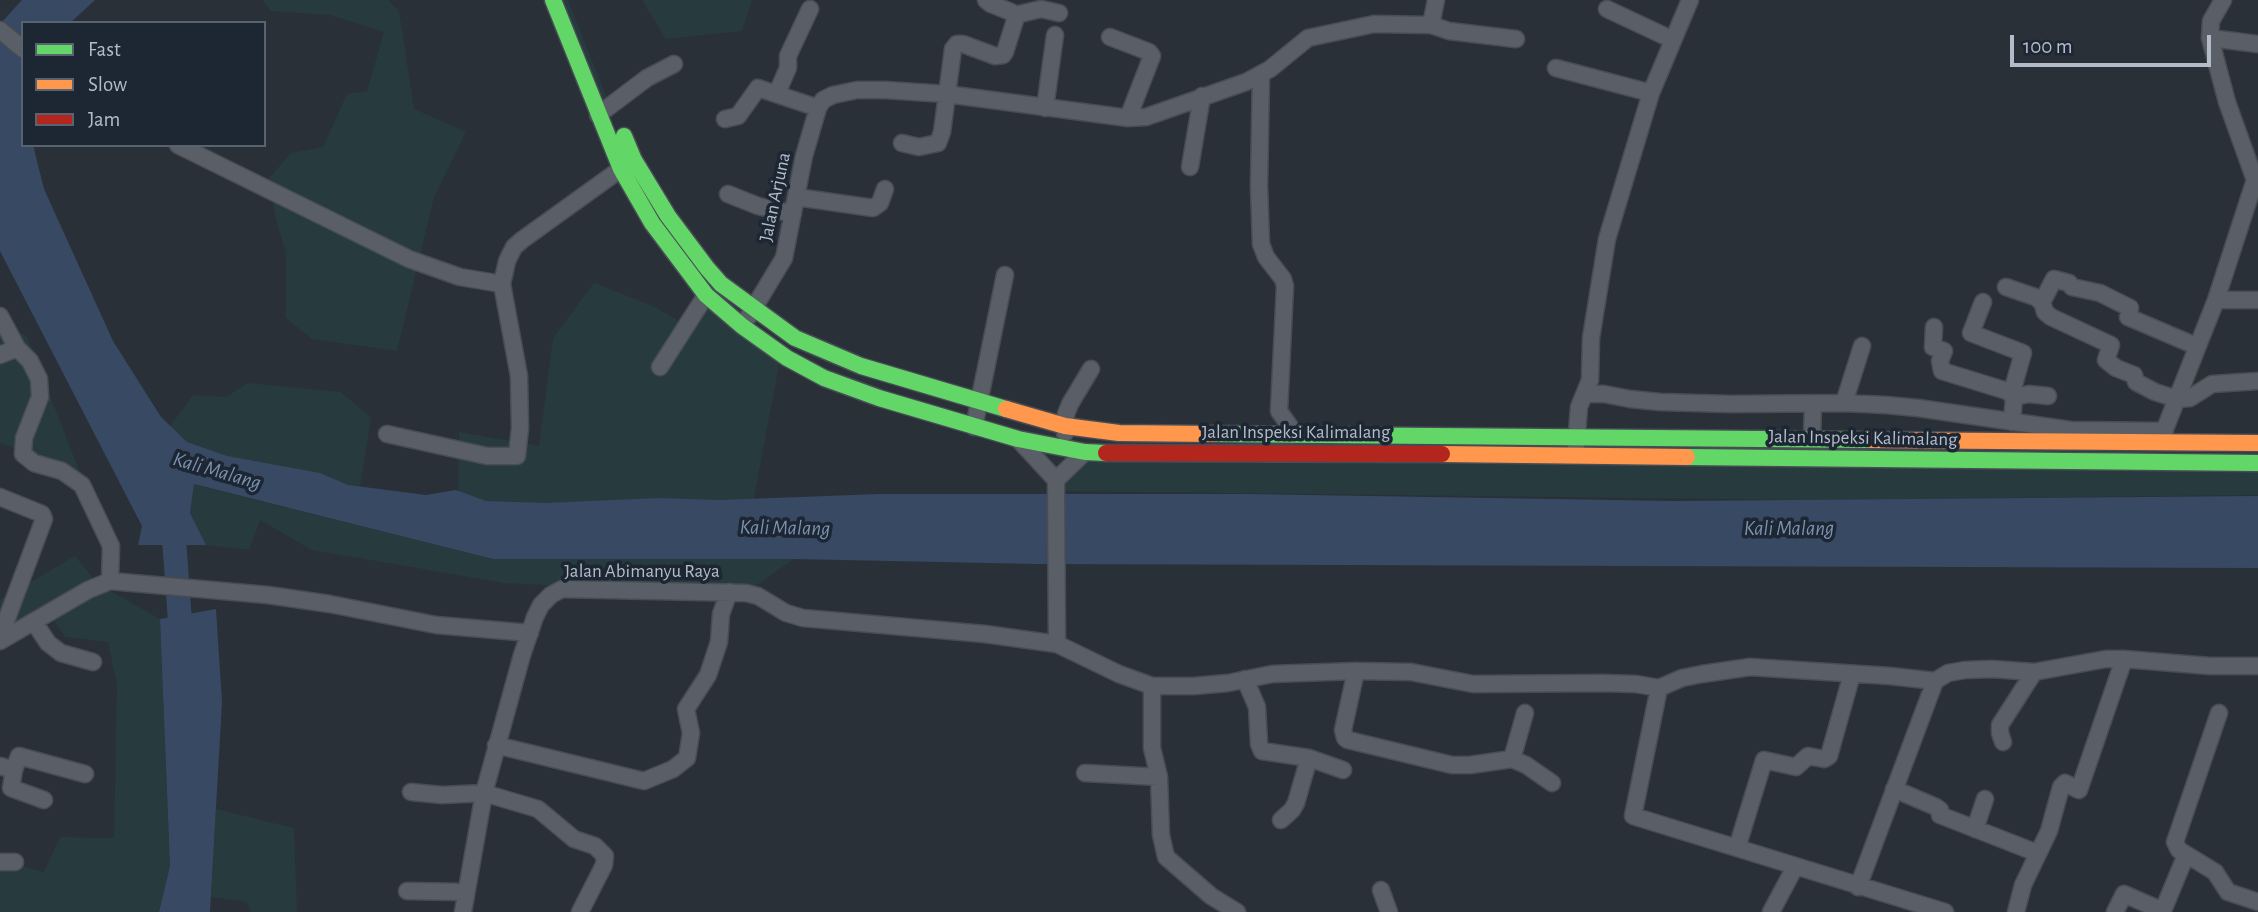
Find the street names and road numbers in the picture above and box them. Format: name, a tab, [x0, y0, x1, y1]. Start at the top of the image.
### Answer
street label: Jalan Arjuna	[754, 150, 796, 244]
street label: Jalan Inspeksi Kalimalang	[1202, 421, 1390, 443]
street label: Jalan Inspeksi Kalimalang	[1768, 425, 1958, 451]
street label: Jalan Abimanyu Raya	[564, 560, 720, 582]

